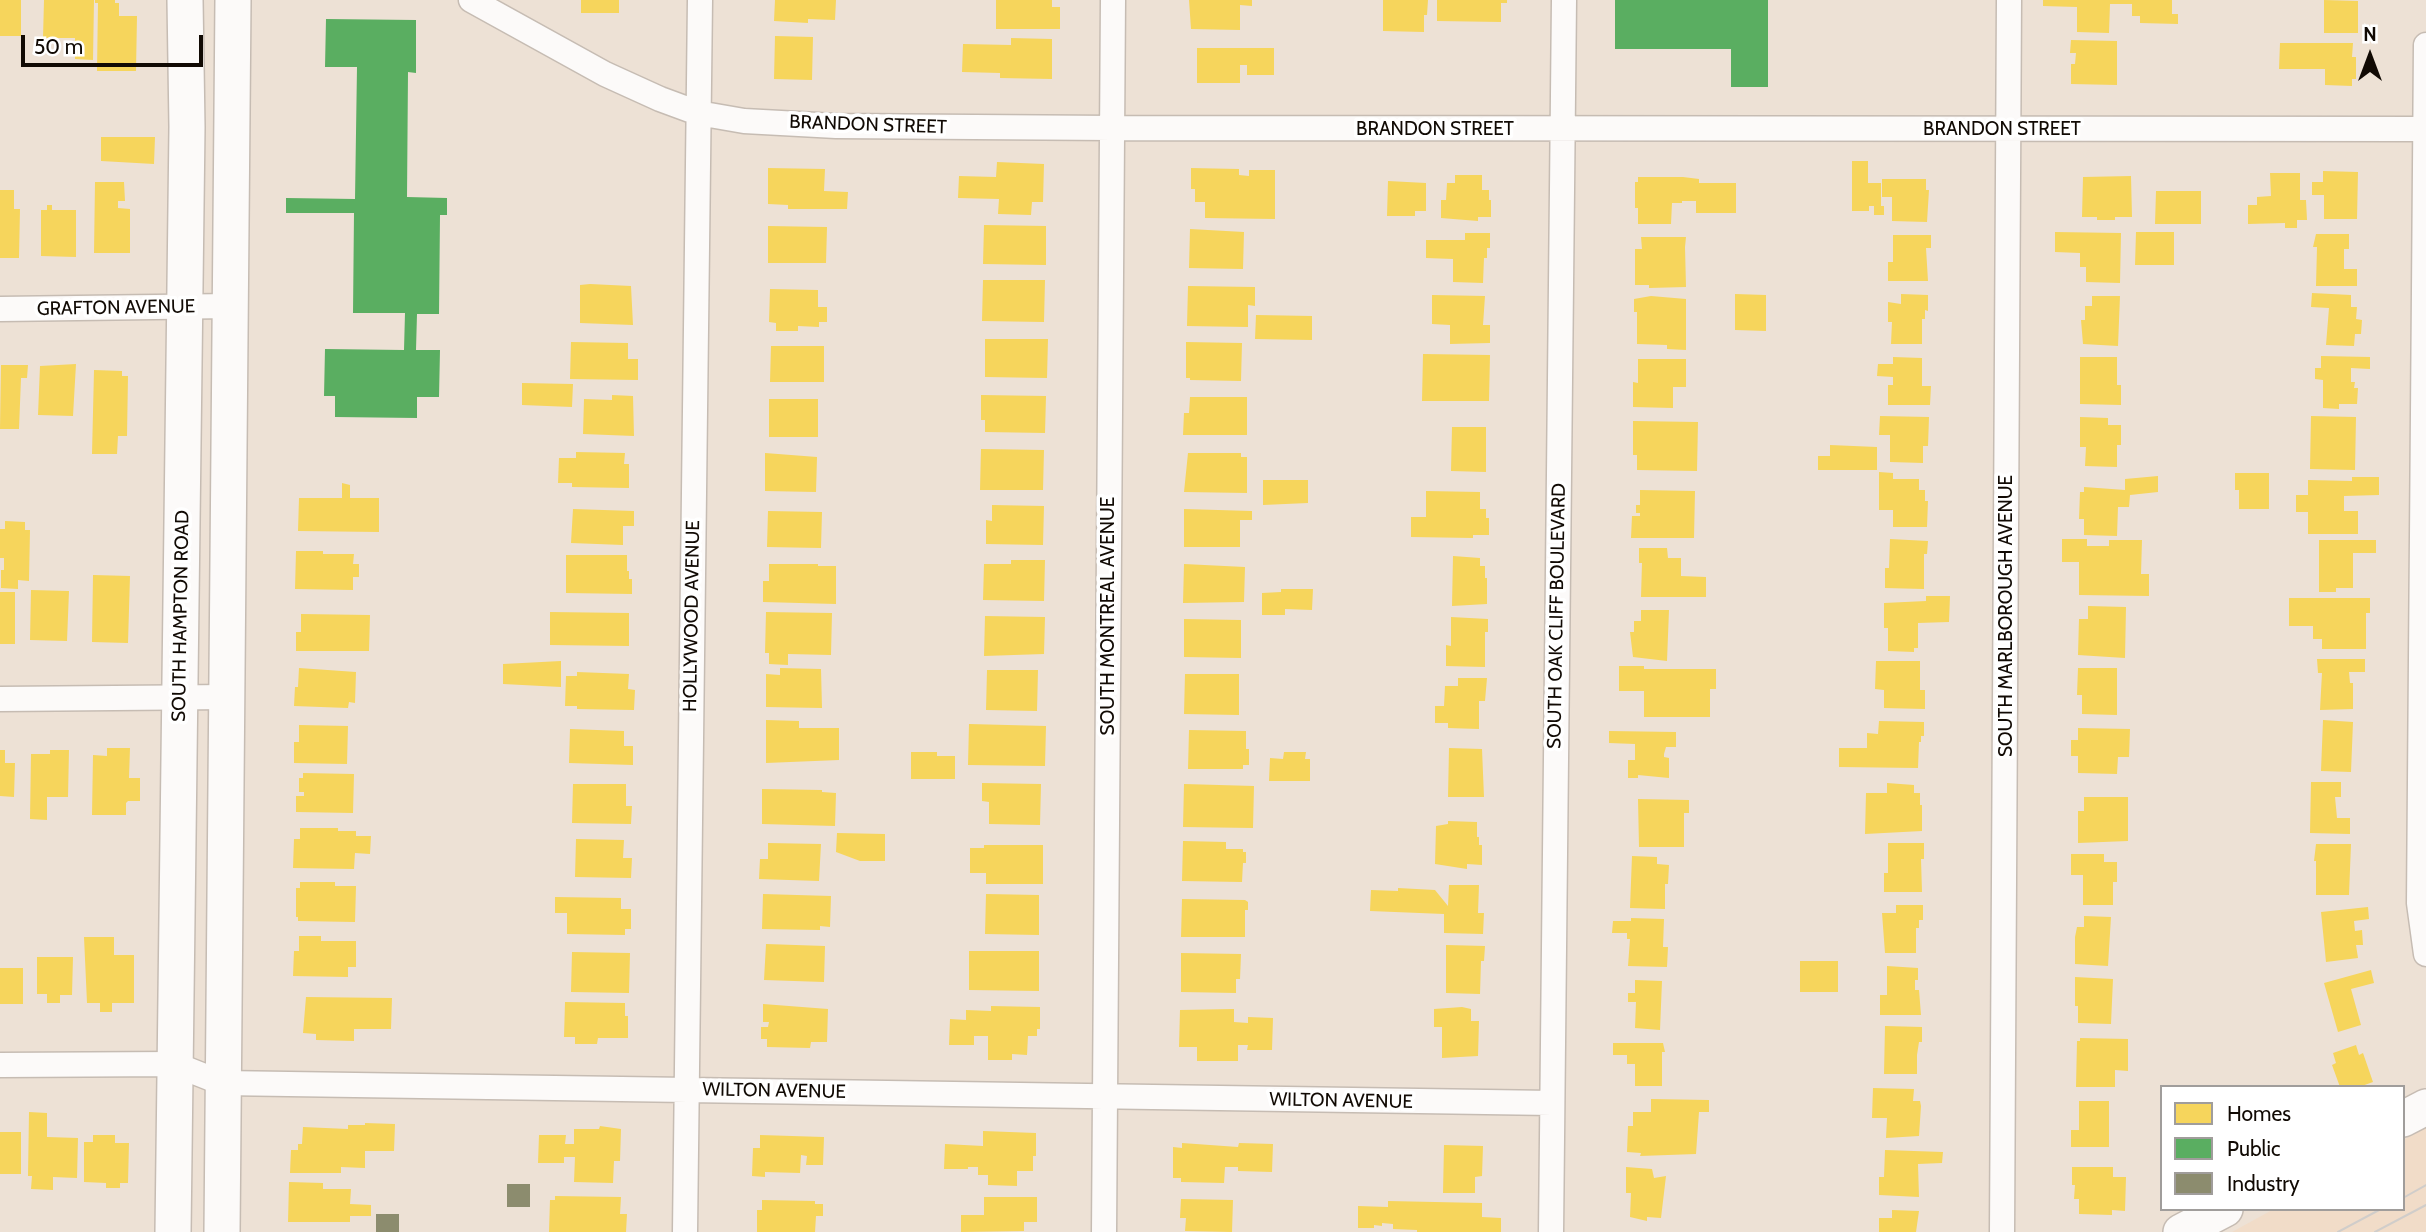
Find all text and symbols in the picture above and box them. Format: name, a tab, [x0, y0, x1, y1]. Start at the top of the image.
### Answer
scale bar	[24, 21, 206, 65]
north arrow	[2335, 21, 2405, 91]
text: N	[2363, 23, 2377, 46]
text: 50 m	[34, 34, 83, 59]
street label: BRANDON STREET	[789, 111, 947, 139]
street label: BRANDON STREET	[1356, 118, 1514, 140]
street label: BRANDON STREET	[1923, 118, 2081, 140]
street label: GRAFTON AVENUE	[37, 295, 195, 321]
street label: SOUTH MARLBOROUGH AVENUE	[1995, 475, 2017, 757]
street label: SOUTH OAK CLIFF BOULEVARD	[1543, 483, 1571, 749]
street label: SOUTH MONTREAL AVENUE	[1097, 497, 1119, 735]
street label: SOUTH HAMPTON ROAD	[168, 510, 194, 722]
street label: HOLLYWOOD AVENUE	[679, 520, 705, 712]
street label: WILTON AVENUE	[702, 1078, 846, 1104]
legend	[2160, 1085, 2405, 1211]
street label: WILTON AVENUE	[1269, 1088, 1413, 1114]
text: Homes	[2227, 1101, 2291, 1126]
text: Public	[2227, 1136, 2281, 1161]
text: Industry	[2227, 1171, 2300, 1196]

